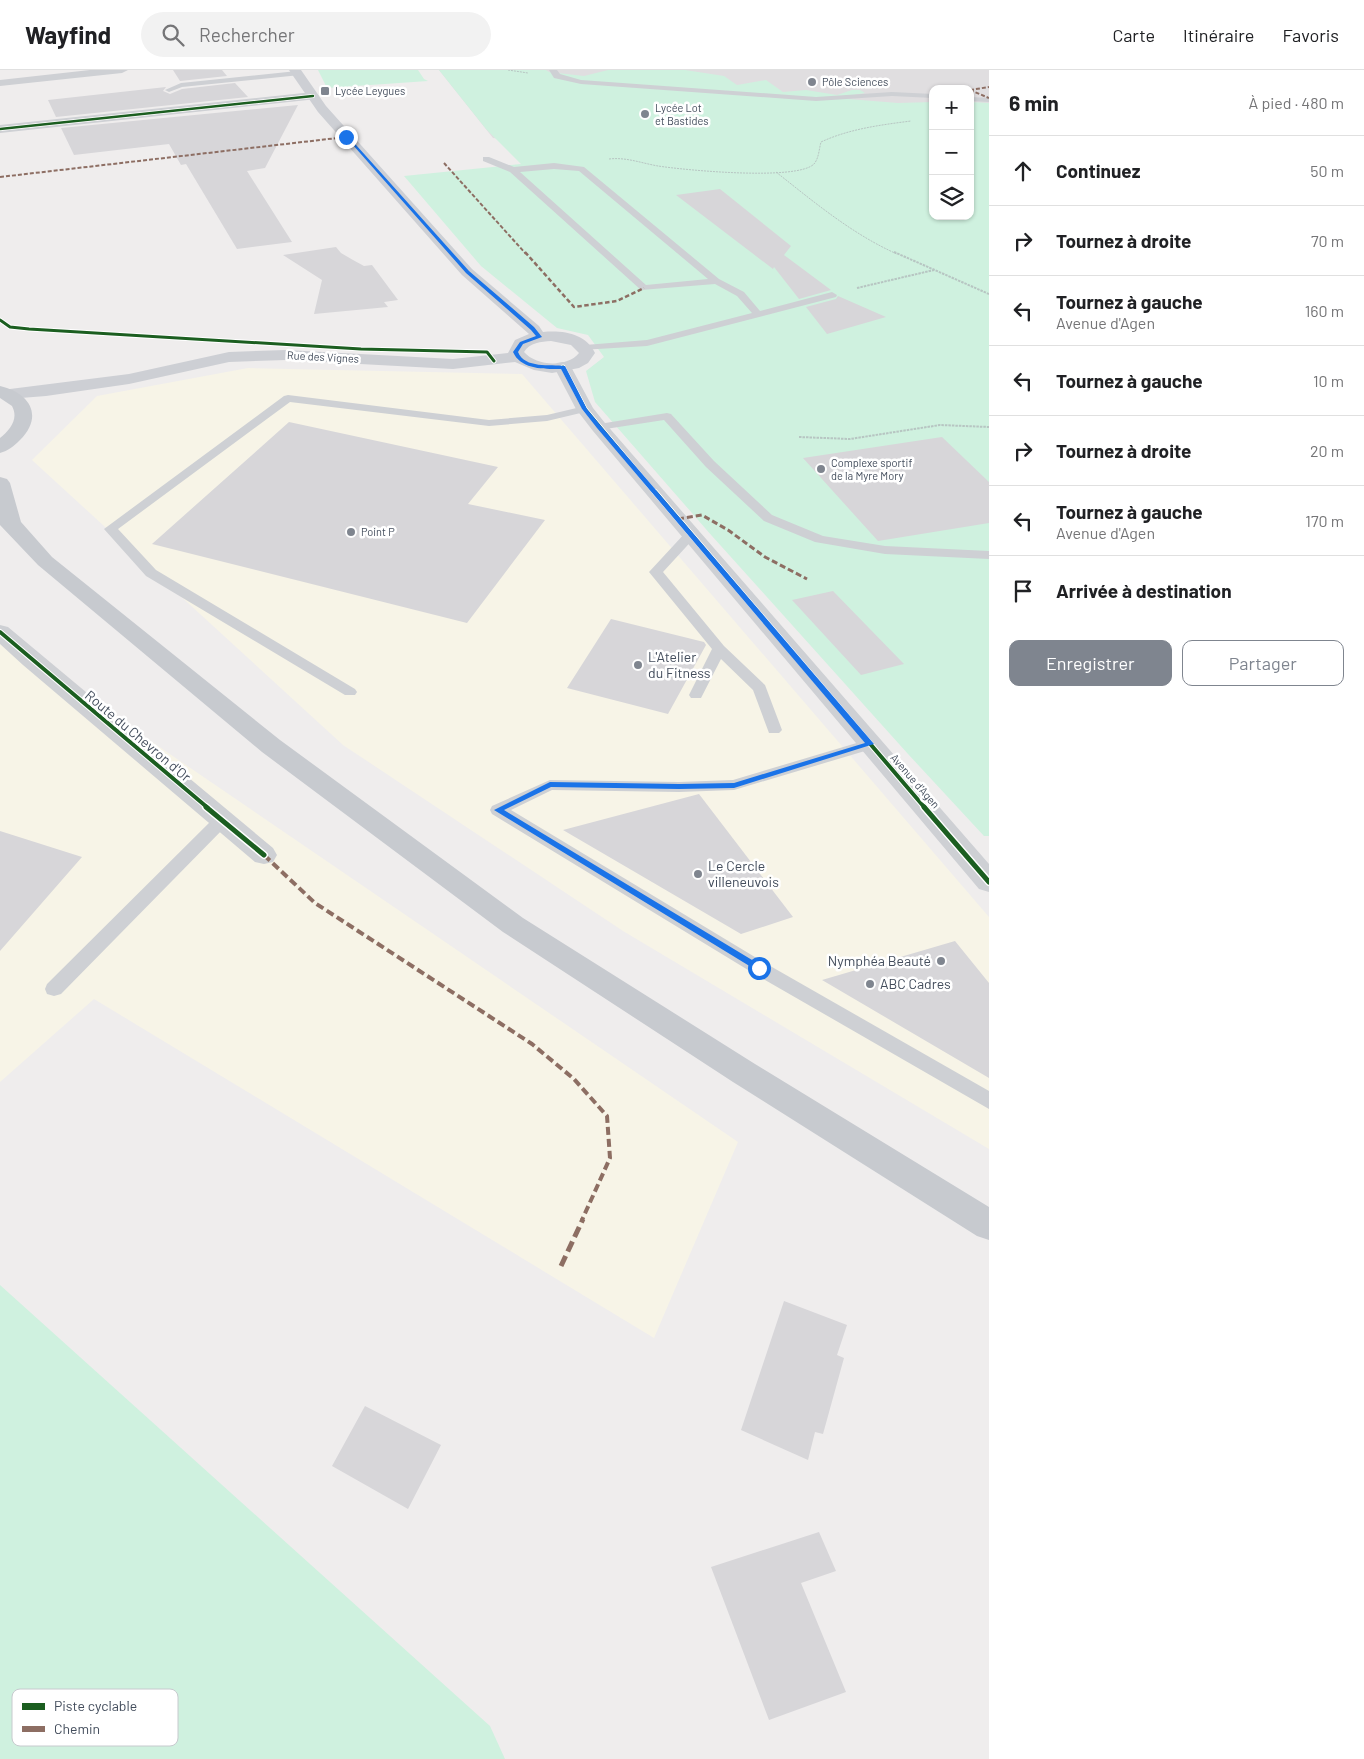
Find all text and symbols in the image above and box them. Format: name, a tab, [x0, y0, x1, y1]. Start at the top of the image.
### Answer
search box	[141, 12, 491, 57]
text: Wayfind	[25, 20, 111, 49]
icon: search	[159, 21, 187, 49]
text: Rechercher	[199, 23, 295, 46]
text: Carte	[1112, 24, 1155, 46]
text: Itinéraire	[1183, 24, 1254, 46]
text: Favoris	[1282, 24, 1339, 46]
place label: Pôle Sciences	[822, 75, 888, 88]
marker: Pôle Sciences	[806, 76, 818, 88]
place label: Lycée Leygues	[335, 84, 405, 97]
marker: Lycée Leygues	[319, 85, 331, 97]
map controls	[929, 85, 974, 220]
button: +	[929, 85, 974, 130]
text: 6 min	[1009, 90, 1059, 115]
text: À pied · 480 m	[1249, 93, 1344, 112]
place label: Lycée Lot et Bastides	[655, 101, 709, 127]
marker: Lycée Lot et Bastides	[639, 108, 651, 120]
route end	[335, 126, 358, 149]
button: −	[929, 130, 974, 175]
icon: ahead	[1009, 157, 1037, 185]
text: Continuez	[1056, 159, 1140, 182]
text: 50 m	[1310, 161, 1344, 180]
button: layers	[929, 175, 974, 220]
icon: right	[1009, 227, 1037, 255]
text: Tournez à droite	[1056, 229, 1192, 252]
text: 70 m	[1311, 231, 1344, 250]
text: Tournez à gauche	[1056, 290, 1203, 313]
icon: left	[1009, 297, 1037, 325]
text: 160 m	[1305, 301, 1344, 320]
text: Avenue d'Agen	[1056, 313, 1155, 332]
street label: Rue des Vignes	[287, 348, 359, 365]
icon: left	[1009, 367, 1037, 395]
text: Tournez à gauche	[1056, 369, 1203, 392]
text: 10 m	[1313, 371, 1344, 390]
icon: right	[1009, 437, 1037, 465]
text: Tournez à droite	[1056, 439, 1192, 462]
text: 20 m	[1310, 441, 1344, 460]
place label: Complexe sportif de la Myre Mory	[831, 456, 912, 482]
marker: Complexe sportif de la Myre Mory	[815, 463, 827, 475]
text: Tournez à gauche	[1056, 500, 1203, 523]
icon: left	[1009, 507, 1037, 535]
text: 170 m	[1305, 511, 1344, 530]
text: Avenue d'Agen	[1056, 523, 1155, 542]
place label: Point P	[361, 525, 395, 538]
marker: Point P	[345, 526, 357, 538]
icon: arrive	[1009, 577, 1037, 605]
text: Arrivée à destination	[1056, 579, 1232, 602]
button: Enregistrer	[1009, 640, 1172, 686]
button: Partager	[1182, 640, 1344, 686]
place label: L'Atelier du Fitness	[648, 648, 711, 681]
marker: L'Atelier du Fitness	[632, 659, 644, 671]
street label: Route du Chevron d'Or	[82, 686, 195, 785]
street label: Avenue d'Agen	[888, 751, 943, 811]
place label: Le Cercle villeneuvois	[708, 857, 779, 890]
marker: Le Cercle villeneuvois	[692, 868, 704, 880]
place label: Nymphéa Beauté	[828, 952, 931, 969]
marker: Nymphéa Beauté	[935, 955, 947, 967]
route start	[748, 957, 771, 980]
place label: ABC Cadres	[880, 975, 951, 992]
marker: ABC Cadres	[864, 978, 876, 990]
legend	[12, 1689, 178, 1746]
text: Piste cyclable	[54, 1697, 137, 1714]
text: Chemin	[54, 1720, 100, 1737]

